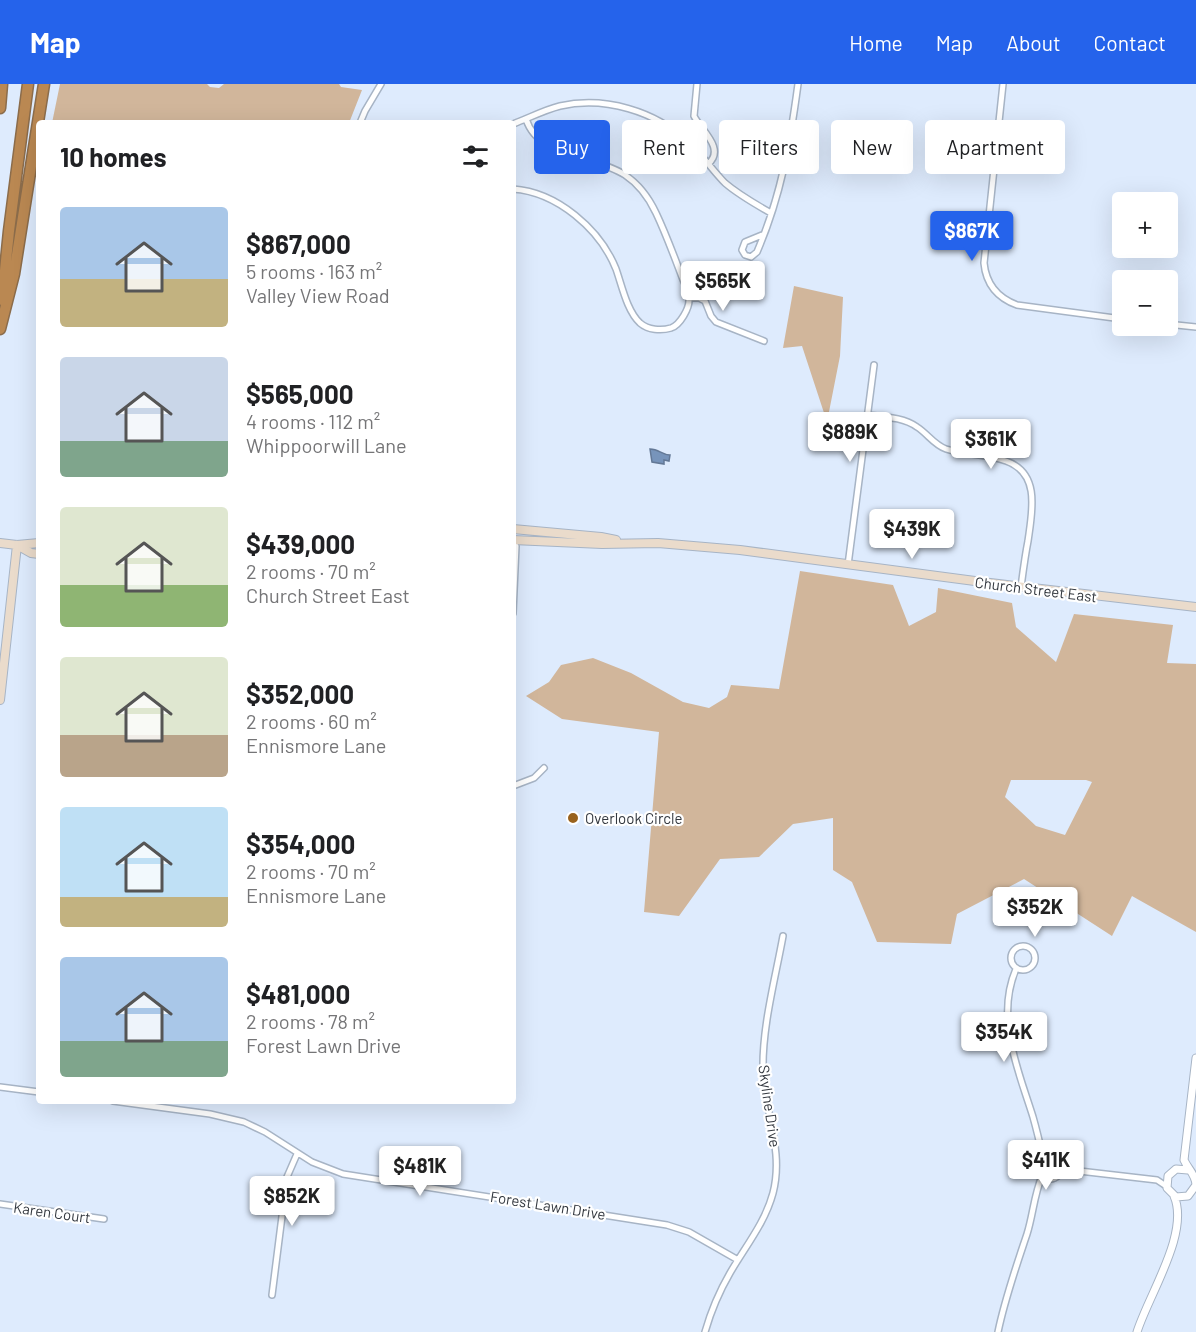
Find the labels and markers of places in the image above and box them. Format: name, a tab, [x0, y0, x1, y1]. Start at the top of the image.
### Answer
pin: $867K	[930, 211, 1014, 262]
pin: $565K	[681, 261, 765, 312]
pin: $889K	[808, 412, 892, 463]
pin: $361K	[949, 419, 1033, 470]
pin: $439K	[870, 509, 954, 560]
place label: Overlook Circle	[585, 809, 683, 827]
marker: Overlook Circle	[566, 811, 580, 825]
pin: $352K	[993, 887, 1077, 938]
pin: $354K	[962, 1012, 1046, 1063]
pin: $411K	[1004, 1140, 1088, 1191]
pin: $481K	[378, 1146, 462, 1197]
pin: $852K	[250, 1176, 334, 1227]

